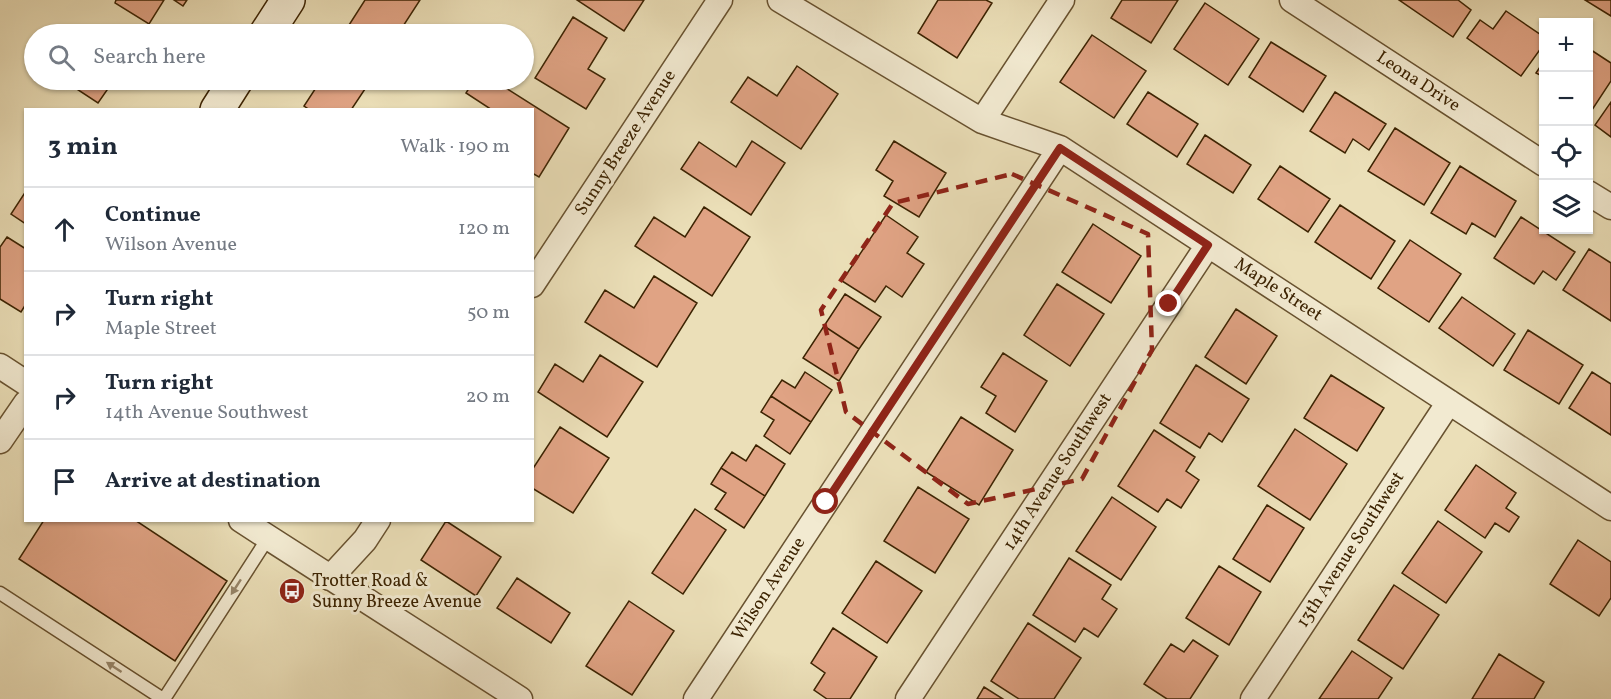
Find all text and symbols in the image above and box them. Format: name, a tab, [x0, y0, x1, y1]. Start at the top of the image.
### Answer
map controls	[1539, 18, 1593, 234]
button: +	[1539, 18, 1593, 72]
search box	[24, 24, 534, 90]
icon: search	[45, 41, 78, 74]
text: Search here	[93, 42, 206, 73]
street label: Leona Drive	[1371, 46, 1465, 118]
street label: Sunny Breeze Avenue	[569, 65, 683, 221]
button: −	[1539, 72, 1593, 126]
button: locate	[1539, 126, 1593, 180]
text: 3 min	[48, 129, 118, 165]
text: Walk · 190 m	[400, 133, 510, 161]
button: layers	[1539, 180, 1593, 234]
text: Continue	[105, 200, 201, 231]
icon: ahead	[48, 213, 81, 246]
text: 120 m	[458, 215, 510, 243]
text: Wilson Avenue	[105, 231, 237, 259]
street label: Maple Street	[1229, 252, 1327, 328]
text: Turn right	[105, 284, 213, 315]
route end	[1155, 290, 1181, 316]
icon: right	[48, 297, 81, 330]
text: 50 m	[467, 299, 510, 327]
text: Maple Street	[105, 315, 217, 343]
text: Turn right	[105, 368, 213, 399]
icon: right	[48, 381, 81, 414]
text: 20 m	[466, 383, 510, 411]
street label: 14th Avenue Southwest	[998, 388, 1118, 556]
text: 14th Avenue Southwest	[105, 399, 309, 427]
icon: arrive	[48, 465, 81, 498]
text: Arrive at destination	[105, 466, 321, 497]
street label: 13th Avenue Southwest	[1291, 467, 1411, 633]
route start	[812, 488, 838, 514]
street label: Wilson Avenue	[726, 532, 812, 646]
place label: Trotter Road & Sunny Breeze Avenue	[312, 569, 482, 615]
bus stop icon: Trotter Road & Sunny Breeze Avenue	[277, 576, 307, 606]
one-way arrow	[231, 579, 242, 595]
one-way arrow	[106, 662, 122, 673]

